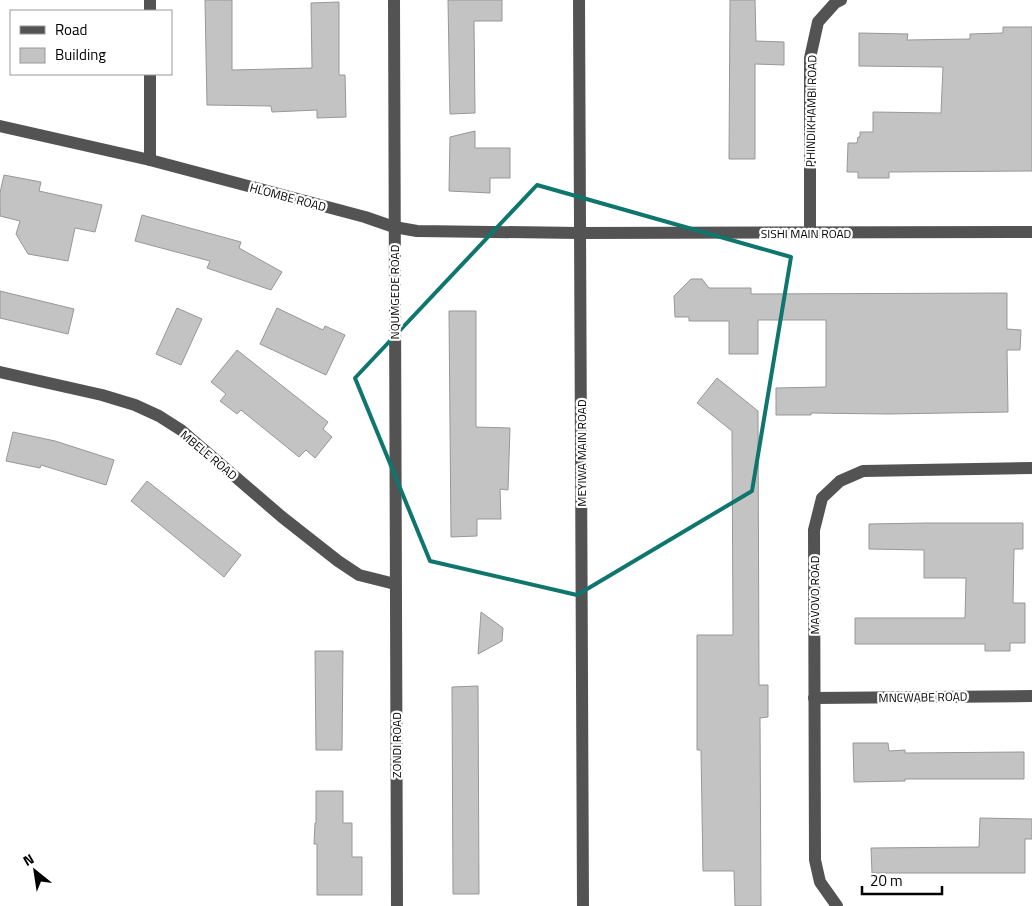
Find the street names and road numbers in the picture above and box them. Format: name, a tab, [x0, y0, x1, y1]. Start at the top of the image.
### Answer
street label: PHINDIKHAMBI ROAD	[801, 54, 821, 167]
street label: HLOMBE ROAD	[248, 178, 329, 216]
street label: SISHI MAIN ROAD	[761, 224, 852, 243]
street label: NQUMGEDE ROAD	[385, 244, 404, 339]
street label: MEYIWA MAIN ROAD	[572, 399, 591, 507]
street label: MBELE ROAD	[176, 425, 242, 485]
street label: MAVOVO ROAD	[805, 555, 824, 634]
street label: MNCWABE ROAD	[878, 687, 968, 707]
street label: ZONDI ROAD	[387, 712, 406, 778]

